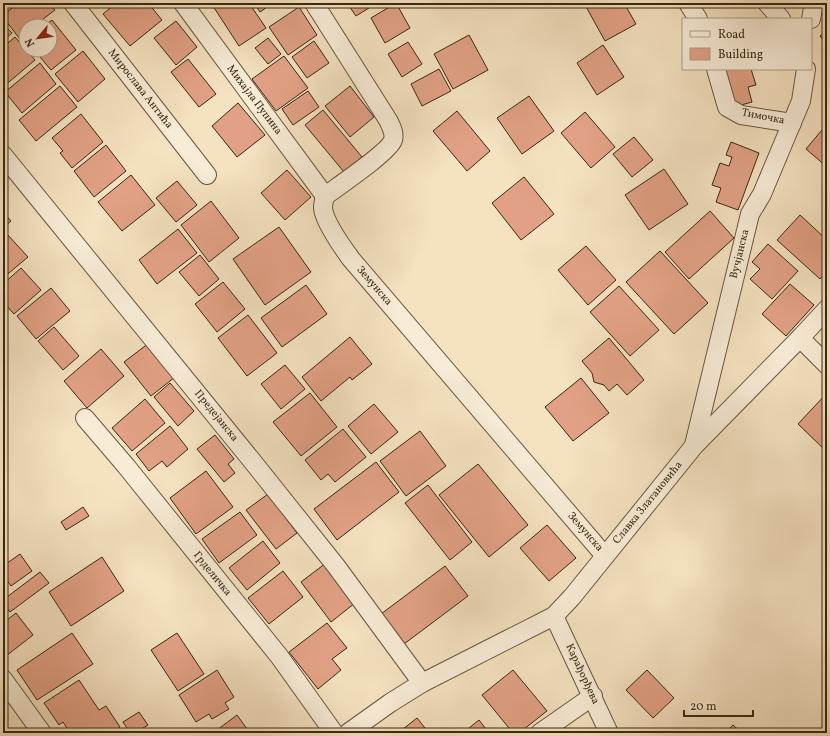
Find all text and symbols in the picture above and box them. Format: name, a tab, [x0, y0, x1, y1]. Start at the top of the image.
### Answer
north arrow	[18, 18, 58, 58]
legend	[682, 18, 812, 70]
text: Road	[718, 27, 745, 43]
text: N	[22, 35, 39, 49]
street label: Мирослава Антића	[104, 46, 176, 132]
text: Building	[718, 47, 763, 63]
street label: Михајла Пупина	[223, 62, 286, 138]
street label: Тимочка	[740, 106, 786, 129]
street label: Вучјанска	[727, 227, 753, 280]
street label: Земунска	[353, 263, 396, 309]
street label: Предејанска	[190, 387, 242, 445]
street label: Славка Златановића	[610, 458, 687, 548]
street label: Земунска	[564, 509, 607, 555]
street label: Грделичка	[189, 549, 235, 600]
street label: Карађорђева	[561, 641, 603, 707]
scale bar	[684, 692, 753, 718]
text: 20 m	[690, 699, 717, 715]

